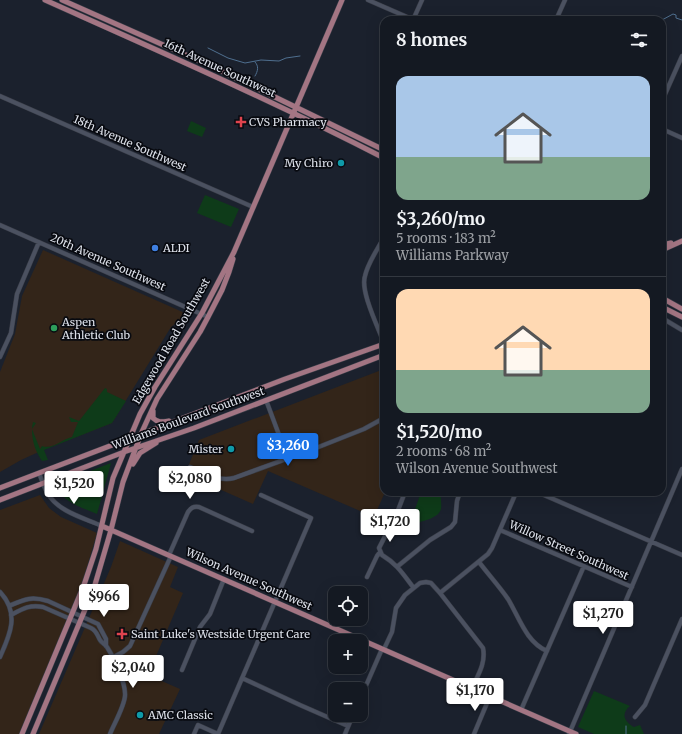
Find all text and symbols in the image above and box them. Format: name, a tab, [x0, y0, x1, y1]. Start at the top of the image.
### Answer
text: 8 homes	[396, 29, 467, 51]
icon: filters	[628, 29, 650, 51]
street label: 16th Avenue Southwest	[162, 36, 279, 100]
icon: home	[487, 102, 559, 174]
street label: 18th Avenue Southwest	[71, 112, 189, 175]
place label: CVS Pharmacy	[249, 115, 327, 129]
marker: CVS Pharmacy	[236, 117, 246, 127]
place label: My Chiro	[284, 156, 334, 170]
marker: My Chiro	[336, 158, 346, 168]
text: $3,260/mo	[396, 208, 485, 230]
street label: 20th Avenue Southwest	[48, 230, 168, 294]
text: 5 rooms · 183 m²	[396, 230, 496, 247]
place label: ALDI	[162, 241, 190, 255]
marker: ALDI	[150, 243, 160, 253]
text: Williams Parkway	[396, 247, 509, 264]
street label: Edgewood Road Southwest	[129, 275, 213, 407]
place label: Aspen Athletic Club	[61, 315, 130, 342]
icon: home	[487, 315, 559, 387]
marker: Aspen Athletic Club	[49, 323, 59, 333]
street label: Williams Boulevard Southwest	[109, 384, 267, 453]
text: $1,520/mo	[396, 421, 482, 443]
pin: $3,260	[255, 433, 321, 467]
text: $3,260	[266, 437, 310, 454]
place label: Mister	[188, 442, 223, 456]
text: 2 rooms · 68 m²	[396, 443, 491, 460]
marker: Mister	[226, 444, 236, 454]
text: Wilson Avenue Southwest	[396, 460, 558, 477]
pin: $2,080	[157, 466, 223, 500]
text: $2,080	[168, 470, 212, 487]
pin: $1,520	[41, 471, 107, 505]
text: $1,520	[53, 475, 95, 492]
pin: $1,720	[357, 509, 423, 543]
text: $1,720	[370, 513, 410, 530]
street label: Willow Street Southwest	[506, 517, 632, 583]
street label: Wilson Avenue Southwest	[183, 544, 315, 613]
pin: $966	[80, 584, 128, 618]
map controls	[328, 586, 368, 722]
button: locate	[328, 586, 368, 626]
text: $966	[88, 588, 120, 605]
pin: $1,270	[570, 601, 636, 635]
text: $1,270	[582, 605, 624, 622]
place label: Saint Luke's Westside Urgent Care	[131, 627, 310, 641]
marker: Saint Luke's Westside Urgent Care	[116, 628, 128, 640]
button: +	[328, 634, 368, 674]
pin: $2,040	[100, 655, 166, 689]
text: $2,040	[111, 659, 155, 676]
pin: $1,170	[442, 678, 508, 712]
button: −	[328, 682, 368, 722]
text: $1,170	[455, 682, 495, 699]
place label: AMC Classic	[147, 708, 213, 722]
marker: AMC Classic	[135, 710, 145, 720]

